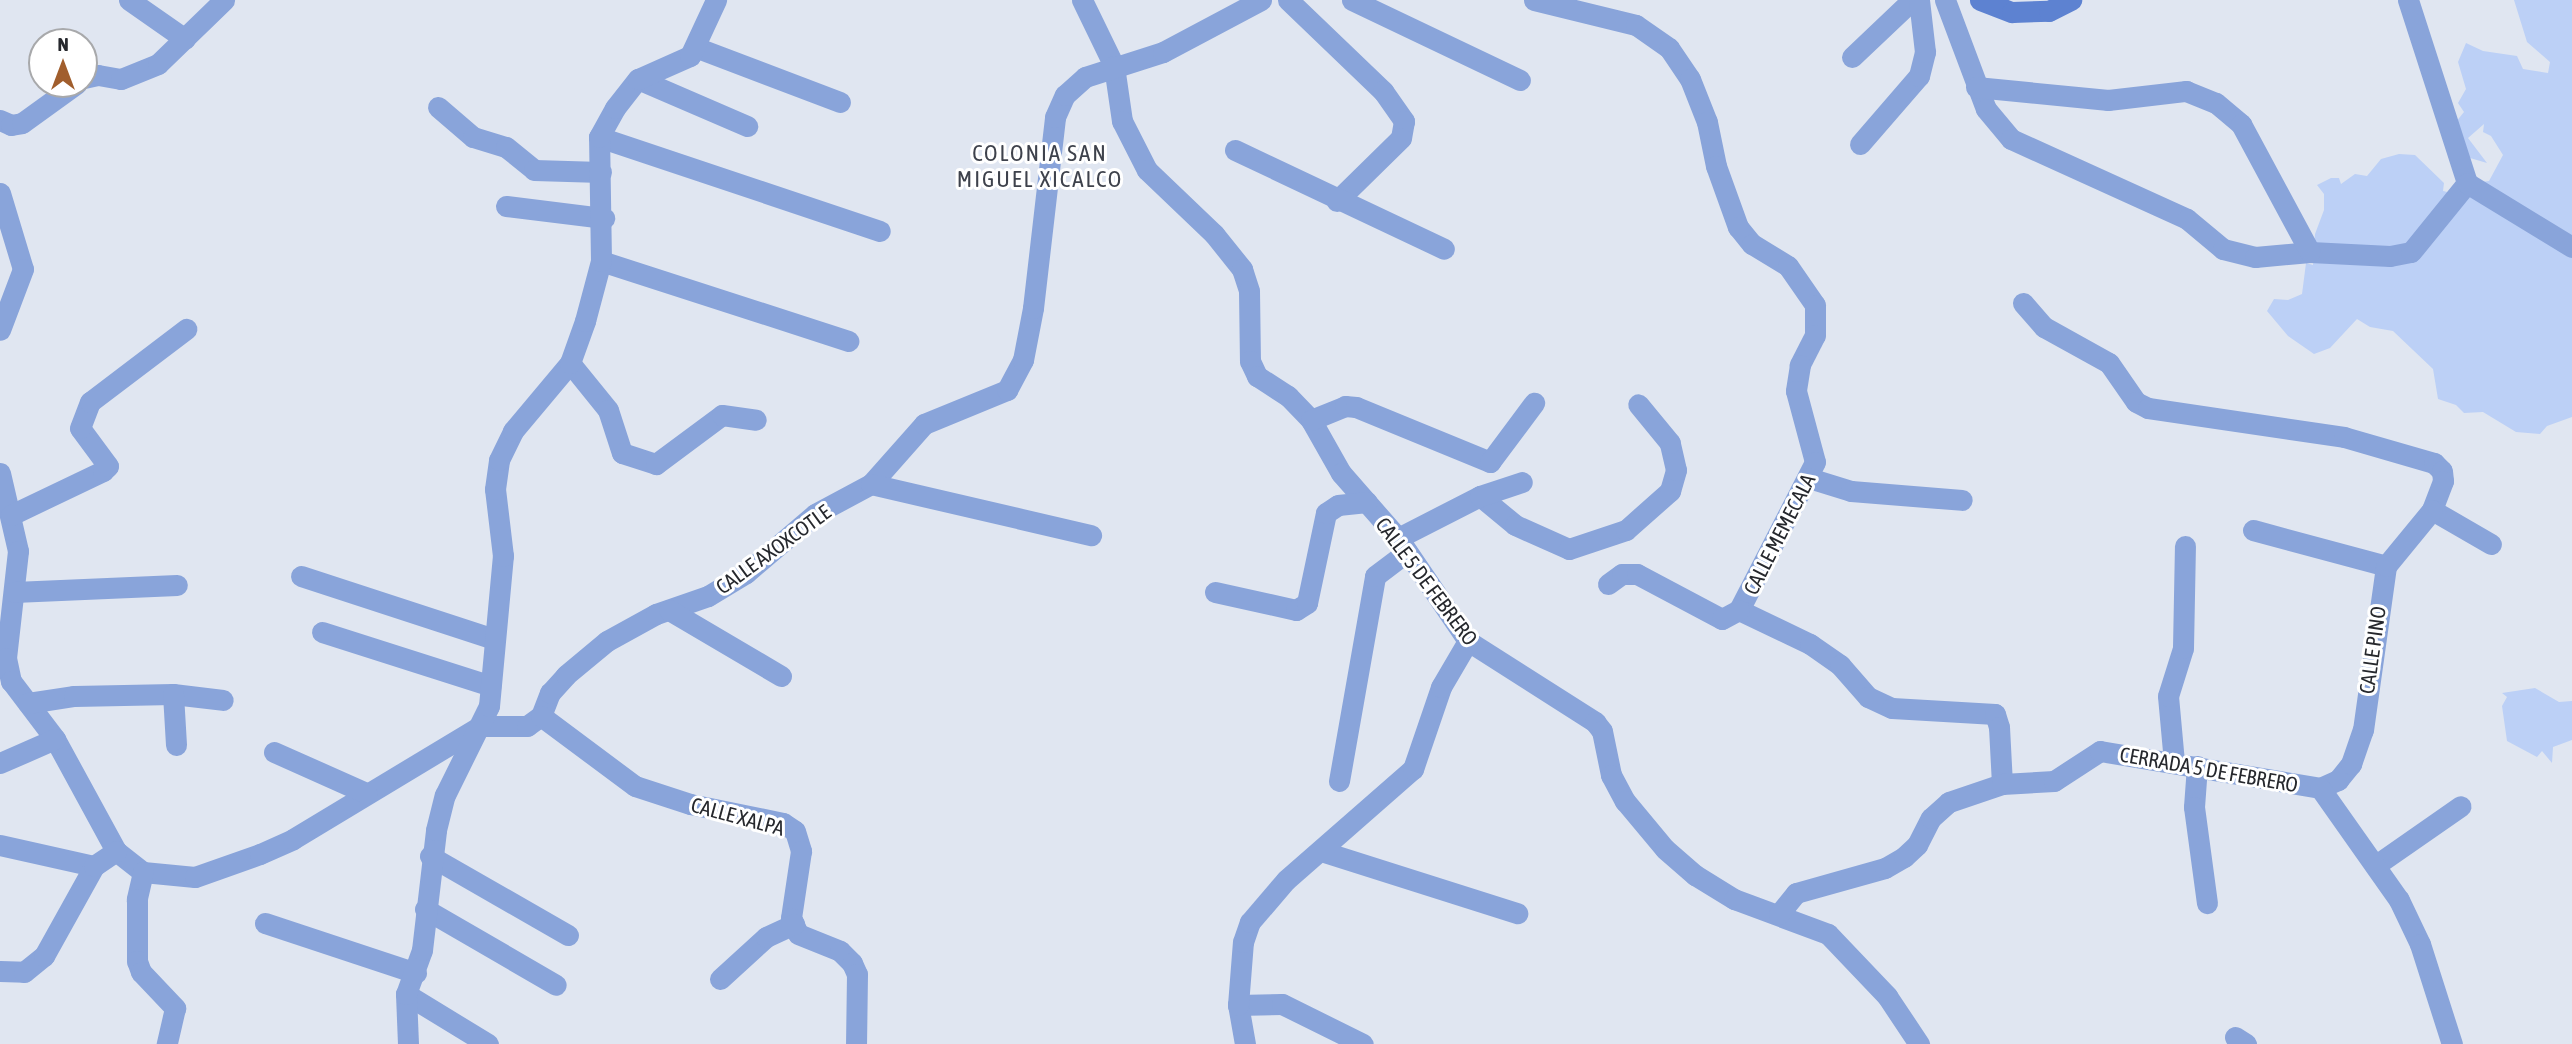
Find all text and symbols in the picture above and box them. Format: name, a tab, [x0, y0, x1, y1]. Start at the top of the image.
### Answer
north arrow	[28, 28, 98, 98]
text: N	[57, 33, 69, 55]
district label: COLONIA SAN MIGUEL XICALCO	[959, 139, 1121, 193]
street label: CALLE MEMECALA	[1738, 469, 1820, 599]
street label: CALLE AXOXCOTLE	[711, 499, 835, 599]
street label: CALLE 5 DE FEBRERO	[1371, 512, 1483, 650]
street label: CALLE PINO	[2353, 605, 2391, 695]
street label: CERRADA 5 DE FEBRERO	[2118, 741, 2300, 797]
street label: CALLE XALPA	[689, 791, 787, 841]

